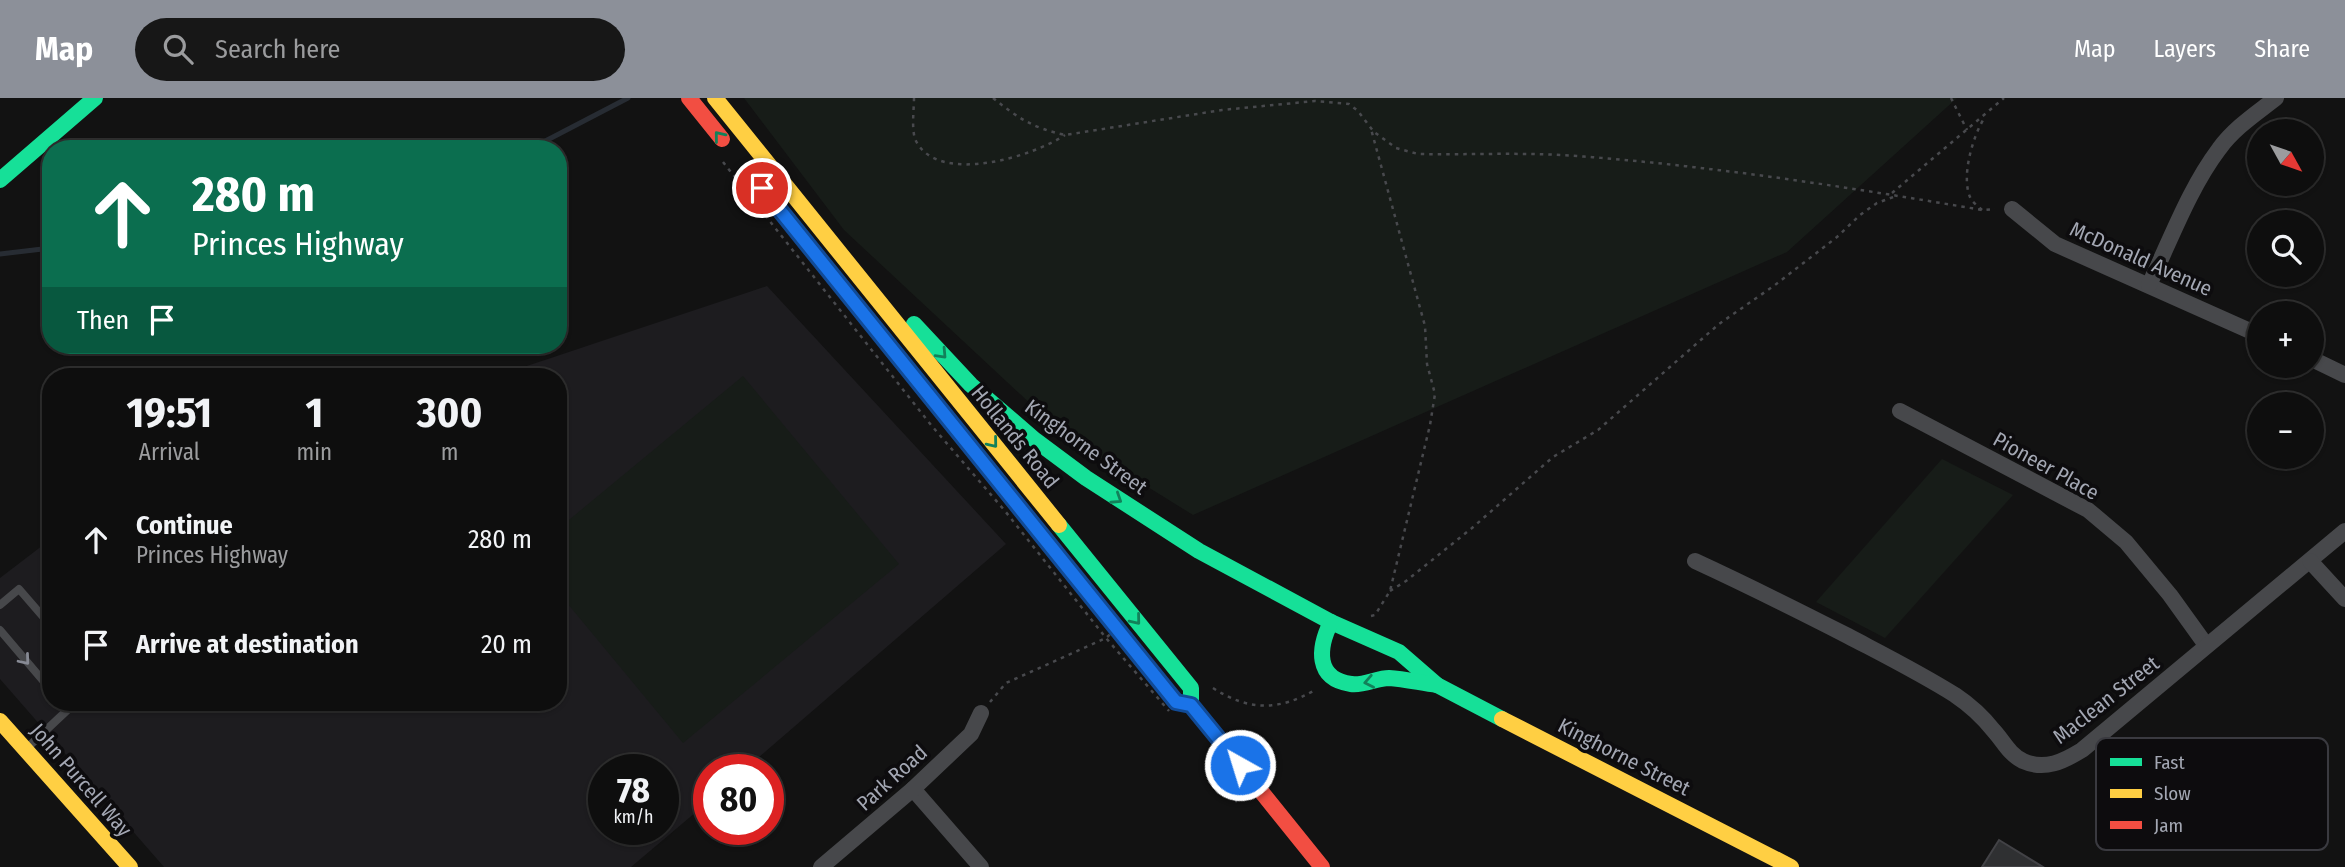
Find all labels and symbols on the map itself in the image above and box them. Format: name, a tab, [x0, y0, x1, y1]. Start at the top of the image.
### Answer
north arrow	[2247, 119, 2324, 196]
one-way arrow	[715, 131, 727, 144]
pin	[732, 158, 792, 218]
street label: McDonald Avenue	[2066, 216, 2216, 302]
one-way arrow	[933, 346, 946, 359]
street label: Hollands Road	[966, 380, 1064, 494]
street label: Kinghorne Street	[1020, 394, 1152, 500]
street label: Pioneer Place	[1989, 426, 2103, 506]
one-way arrow	[985, 434, 997, 447]
one-way arrow	[1109, 490, 1122, 503]
one-way arrow	[1127, 613, 1140, 625]
street label: Maclean Street	[2048, 650, 2164, 750]
one-way arrow	[17, 652, 29, 665]
one-way arrow	[1363, 674, 1375, 689]
street label: Kinghorne Street	[1554, 713, 1695, 802]
street label: John Purcell Way	[25, 718, 138, 842]
position arrow	[1203, 728, 1277, 802]
legend	[2096, 738, 2328, 850]
street label: Park Road	[851, 740, 933, 816]
text: Fast	[2154, 751, 2185, 774]
speed limit sign: 80	[693, 754, 784, 845]
text: Slow	[2154, 782, 2191, 805]
text: Jam	[2154, 814, 2183, 837]

